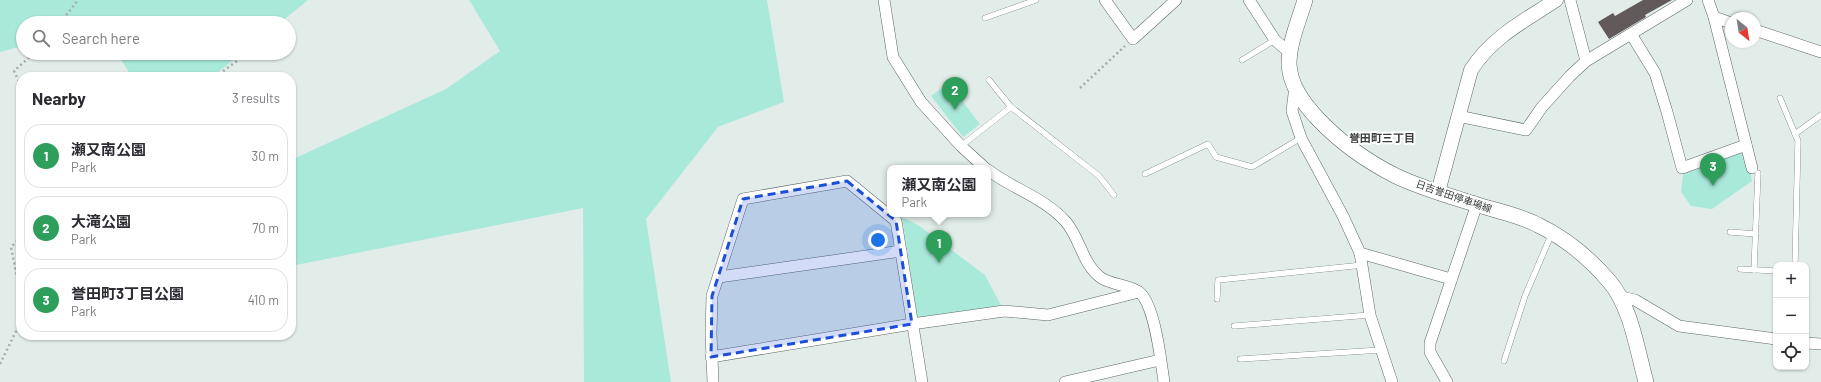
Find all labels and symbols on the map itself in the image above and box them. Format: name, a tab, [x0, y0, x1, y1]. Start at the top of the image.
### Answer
north arrow	[1725, 12, 1761, 48]
pin: 2	[942, 77, 968, 110]
district label: 誉田町三丁目	[1349, 131, 1415, 144]
pin: 3	[1700, 153, 1726, 186]
street label: 日吉誉田停車場線	[1414, 177, 1494, 215]
your location	[868, 230, 888, 250]
pin: 1	[926, 230, 952, 263]

